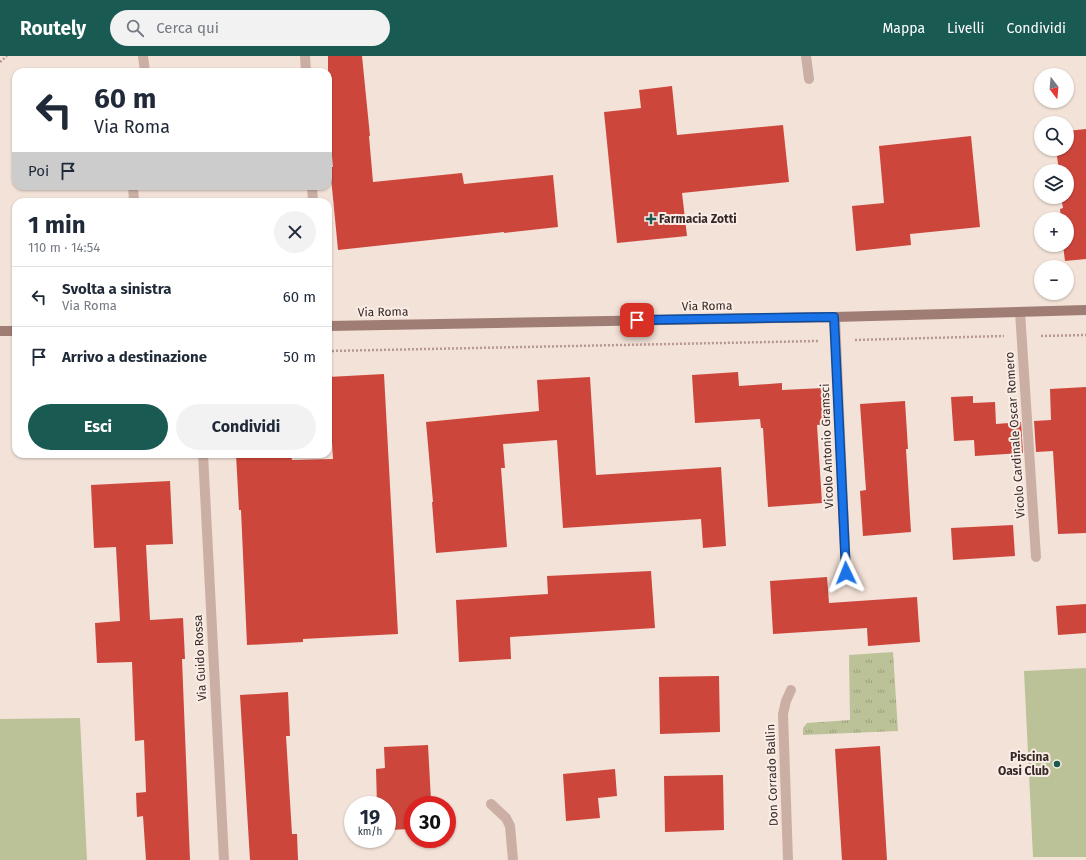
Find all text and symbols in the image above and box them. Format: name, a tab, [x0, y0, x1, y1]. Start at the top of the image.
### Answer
search box	[110, 10, 390, 46]
text: Routely	[20, 17, 86, 40]
icon: search	[124, 17, 146, 39]
text: Cerca qui	[156, 19, 219, 37]
text: Mappa	[882, 20, 925, 37]
text: Livelli	[947, 20, 985, 37]
text: Condividi	[1007, 20, 1066, 37]
north arrow	[1034, 68, 1074, 108]
map controls	[1034, 68, 1074, 300]
text: 60 m	[94, 82, 156, 115]
icon: left	[28, 84, 80, 136]
text: Via Roma	[94, 116, 170, 138]
button: search	[1034, 116, 1074, 156]
icon: arrive	[57, 160, 79, 182]
text: Poi	[28, 162, 49, 180]
button: layers	[1034, 164, 1074, 204]
text: 1 min	[28, 211, 86, 239]
button: close	[274, 211, 316, 253]
place label: Farmacia Zotti	[659, 212, 737, 226]
button: +	[1034, 212, 1074, 252]
marker: Farmacia Zotti	[646, 214, 656, 224]
text: 110 m · 14:54	[28, 240, 100, 255]
button: −	[1034, 260, 1074, 300]
text: Svolta a sinistra	[62, 280, 172, 298]
icon: left	[28, 286, 50, 308]
text: 60 m	[283, 288, 316, 306]
text: Via Roma	[62, 298, 117, 313]
street label: Via Roma	[682, 299, 732, 313]
pin	[620, 303, 654, 337]
street label: Via Roma	[358, 305, 408, 319]
icon: arrive	[626, 309, 648, 331]
icon: arrive	[28, 346, 50, 368]
text: Arrivo a destinazione	[62, 348, 207, 366]
text: 50 m	[283, 348, 316, 366]
street label: Vicolo Cardinale Oscar Romero	[1002, 351, 1028, 519]
street label: Vicolo Antonio Gramsci	[818, 383, 836, 509]
button: Esci	[28, 404, 168, 450]
button: Condividi	[176, 404, 316, 450]
position arrow	[825, 552, 867, 594]
street label: Via Guido Rossa	[191, 614, 209, 702]
street label: Don Corrado Ballin	[763, 724, 781, 826]
place label: Piscina Oasi Club	[998, 750, 1049, 778]
marker: Piscina Oasi Club	[1052, 759, 1062, 769]
speed limit sign: 30	[404, 796, 456, 848]
text: 19	[360, 805, 380, 829]
text: km/h	[358, 826, 382, 838]

